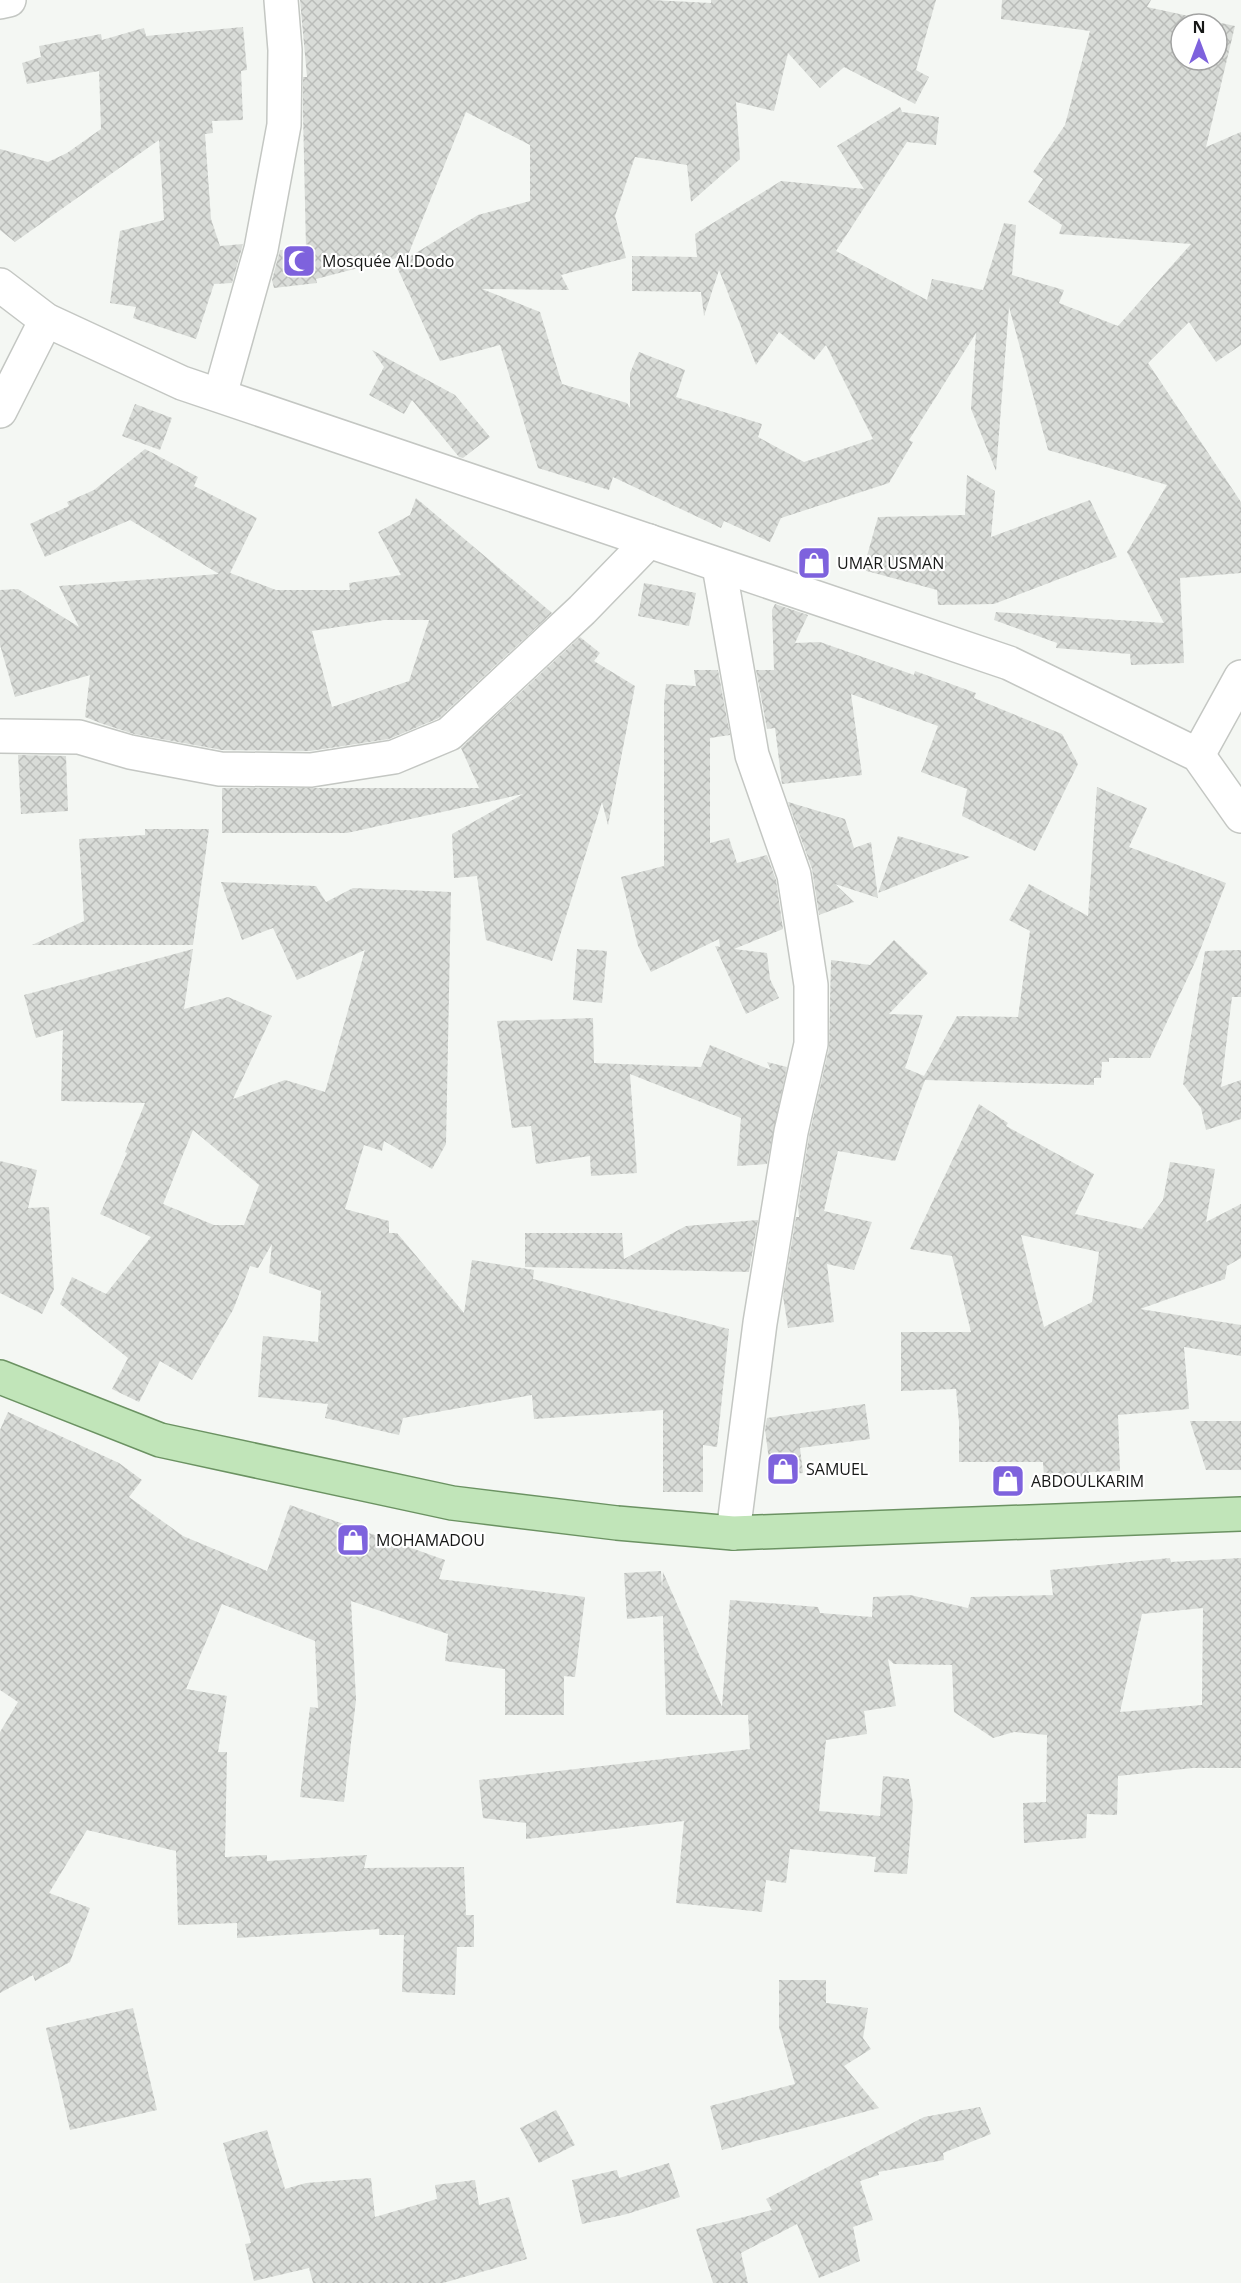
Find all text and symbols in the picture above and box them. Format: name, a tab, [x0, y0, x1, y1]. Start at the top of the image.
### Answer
north arrow	[1169, 12, 1229, 72]
text: N	[1192, 16, 1206, 38]
mosque icon: Mosquée Al.Dodo	[281, 243, 317, 279]
place label: Mosquée Al.Dodo	[322, 250, 454, 272]
shop icon: UMAR USMAN	[796, 545, 832, 581]
place label: UMAR USMAN	[837, 552, 944, 574]
shop icon: SAMUEL	[765, 1451, 801, 1487]
place label: SAMUEL	[806, 1458, 868, 1480]
shop icon: ABDOULKARIM	[990, 1463, 1026, 1499]
place label: ABDOULKARIM	[1031, 1470, 1144, 1492]
shop icon: MOHAMADOU	[335, 1522, 371, 1558]
place label: MOHAMADOU	[376, 1529, 485, 1551]

